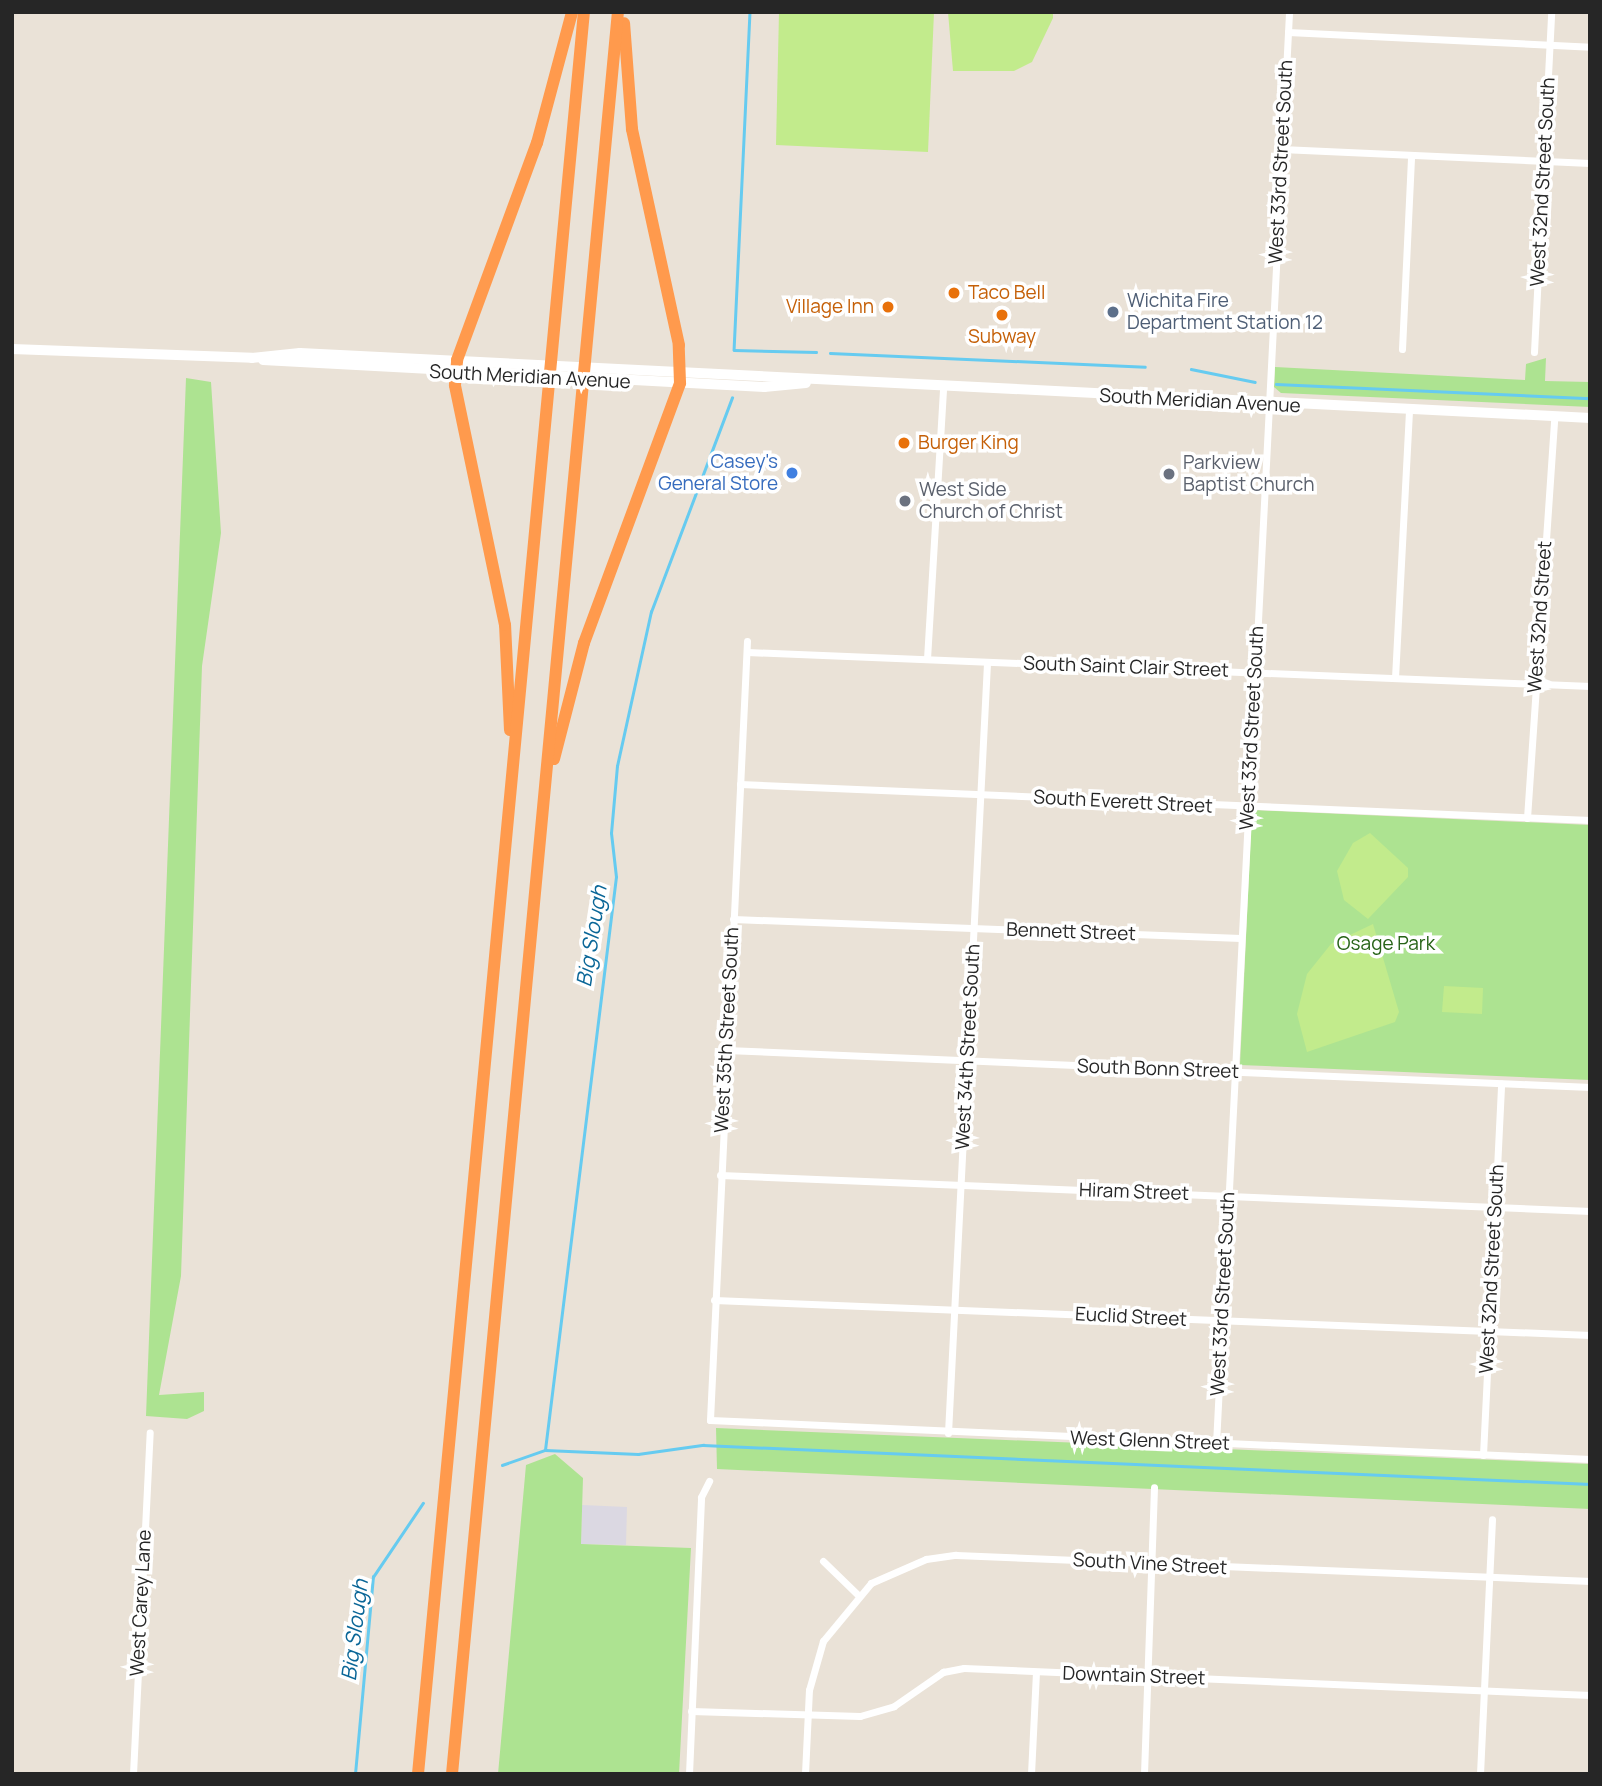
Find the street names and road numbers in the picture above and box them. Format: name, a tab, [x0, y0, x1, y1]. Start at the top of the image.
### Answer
street label: West 33rd Street South	[1264, 59, 1298, 265]
street label: West 32nd Street South	[1526, 77, 1560, 287]
street label: South Meridian Avenue	[429, 360, 631, 394]
street label: South Meridian Avenue	[1099, 384, 1301, 418]
street label: West 32nd Street	[1523, 540, 1557, 694]
street label: West 33rd Street South	[1235, 625, 1269, 831]
street label: South Saint Clair Street	[1023, 652, 1229, 682]
street label: South Everett Street	[1033, 786, 1213, 818]
street label: Bennett Street	[1006, 918, 1136, 946]
street label: West 35th Street South	[710, 927, 744, 1133]
street label: West 34th Street South	[951, 943, 985, 1151]
street label: South Bonn Street	[1077, 1055, 1239, 1083]
street label: West 32nd Street South	[1475, 1164, 1509, 1374]
street label: Hiram Street	[1079, 1179, 1189, 1205]
street label: West 33rd Street South	[1206, 1191, 1240, 1397]
street label: Euclid Street	[1074, 1303, 1188, 1331]
street label: West Glenn Street	[1070, 1427, 1230, 1455]
street label: West Carey Lane	[126, 1529, 156, 1677]
street label: South Vine Street	[1072, 1549, 1228, 1579]
street label: Downtain Street	[1062, 1662, 1206, 1690]

